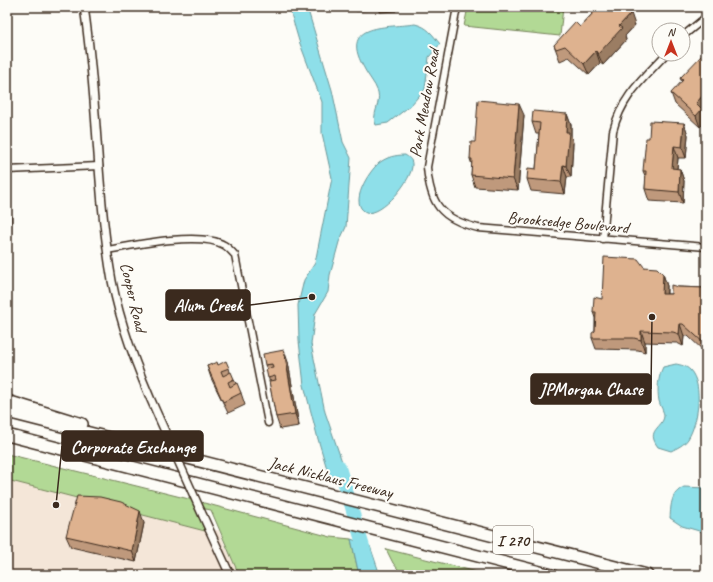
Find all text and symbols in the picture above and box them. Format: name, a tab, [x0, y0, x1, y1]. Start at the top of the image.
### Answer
north arrow	[651, 22, 691, 62]
text: N	[668, 25, 677, 39]
street label: Park Meadow Road	[405, 44, 445, 159]
street label: Brooksedge Boulevard	[506, 207, 632, 238]
street label: Cooper Road	[115, 260, 152, 336]
callout: Alum Creek	[166, 290, 250, 320]
text: Alum Creek	[174, 294, 244, 316]
callout: JPMorgan Chase	[531, 374, 651, 404]
text: JPMorgan Chase	[537, 378, 645, 400]
callout: Corporate Exchange	[62, 431, 203, 461]
text: Corporate Exchange	[71, 436, 197, 458]
street label: Jack Nicklaus Freeway	[266, 452, 396, 503]
road number: I 270	[493, 526, 533, 554]

